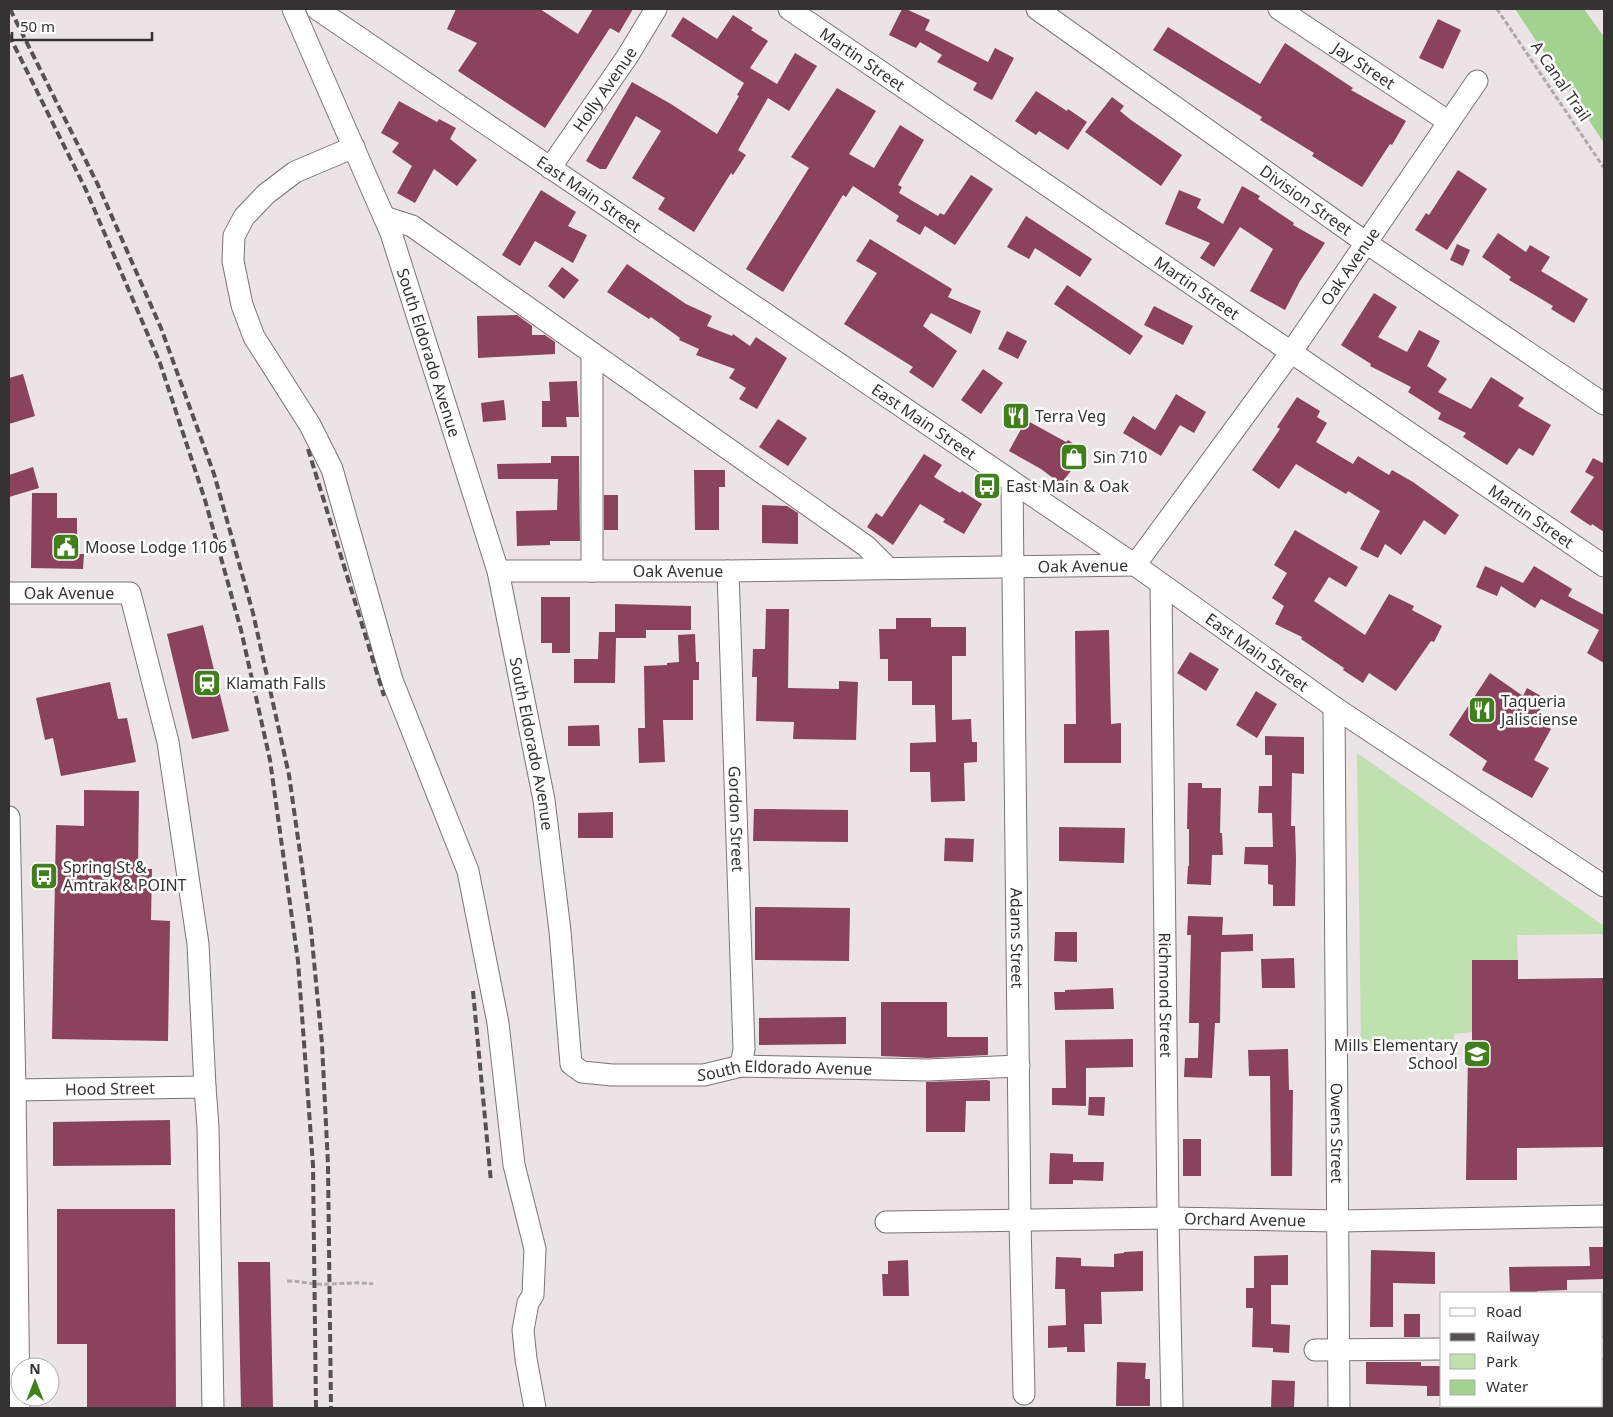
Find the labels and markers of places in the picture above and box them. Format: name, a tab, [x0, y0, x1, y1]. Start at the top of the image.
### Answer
restaurant icon: Terra Veg	[1001, 401, 1031, 431]
place label: Terra Veg	[1035, 405, 1106, 427]
shop icon: Sin 710	[1059, 442, 1089, 472]
place label: Sin 710	[1093, 446, 1147, 468]
bus stop icon: East Main & Oak	[972, 471, 1002, 501]
place label: East Main & Oak	[1006, 475, 1129, 497]
public building icon: Moose Lodge 1106	[51, 532, 81, 562]
place label: Moose Lodge 1106	[85, 536, 227, 558]
station icon: Klamath Falls	[192, 668, 222, 698]
place label: Klamath Falls	[226, 672, 326, 694]
place label: Taqueria Jalisciense	[1499, 690, 1578, 730]
restaurant icon: Taqueria Jalisciense	[1467, 695, 1497, 725]
place label: Spring St & Amtrak & POINT	[63, 856, 187, 896]
bus stop icon: Spring St & Amtrak & POINT	[29, 861, 59, 891]
place label: Mills Elementary School	[1334, 1034, 1459, 1074]
school or university icon: Mills Elementary School	[1462, 1039, 1492, 1069]

